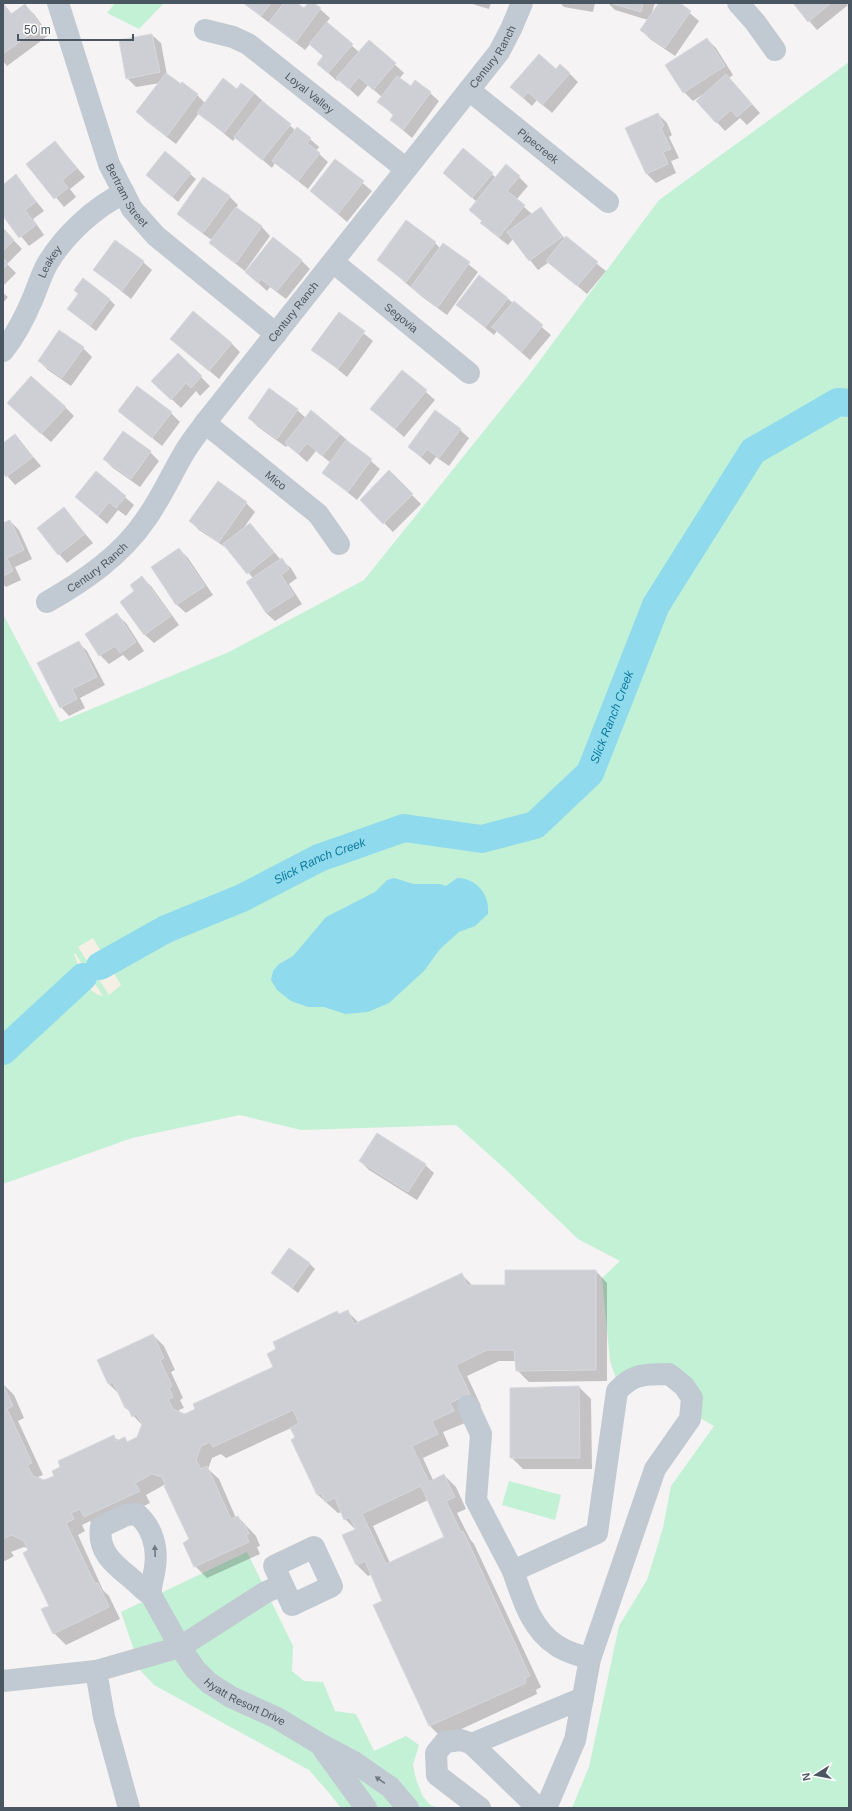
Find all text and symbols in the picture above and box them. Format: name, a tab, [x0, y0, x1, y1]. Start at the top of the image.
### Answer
scale bar	[18, 16, 133, 42]
text: 50 m	[24, 23, 51, 37]
street label: Century Ranch	[467, 24, 518, 90]
street label: Loyal Valley	[283, 70, 337, 116]
street label: Pipecreek	[515, 126, 562, 166]
street label: Bertram Street	[104, 162, 151, 229]
street label: Leakey	[35, 243, 64, 280]
street label: Century Ranch	[266, 279, 321, 344]
street label: Segovia	[382, 300, 421, 335]
street label: Mico	[263, 468, 289, 492]
street label: Century Ranch	[65, 540, 130, 595]
water label: Slick Ranch Creek	[587, 668, 637, 766]
water label: Slick Ranch Creek	[271, 835, 368, 887]
one-way arrow	[152, 1544, 158, 1557]
street label: Hyatt Resort Drive	[202, 1676, 288, 1728]
north arrow	[796, 1755, 836, 1795]
text: N	[800, 1772, 813, 1782]
one-way arrow	[375, 1776, 386, 1785]

